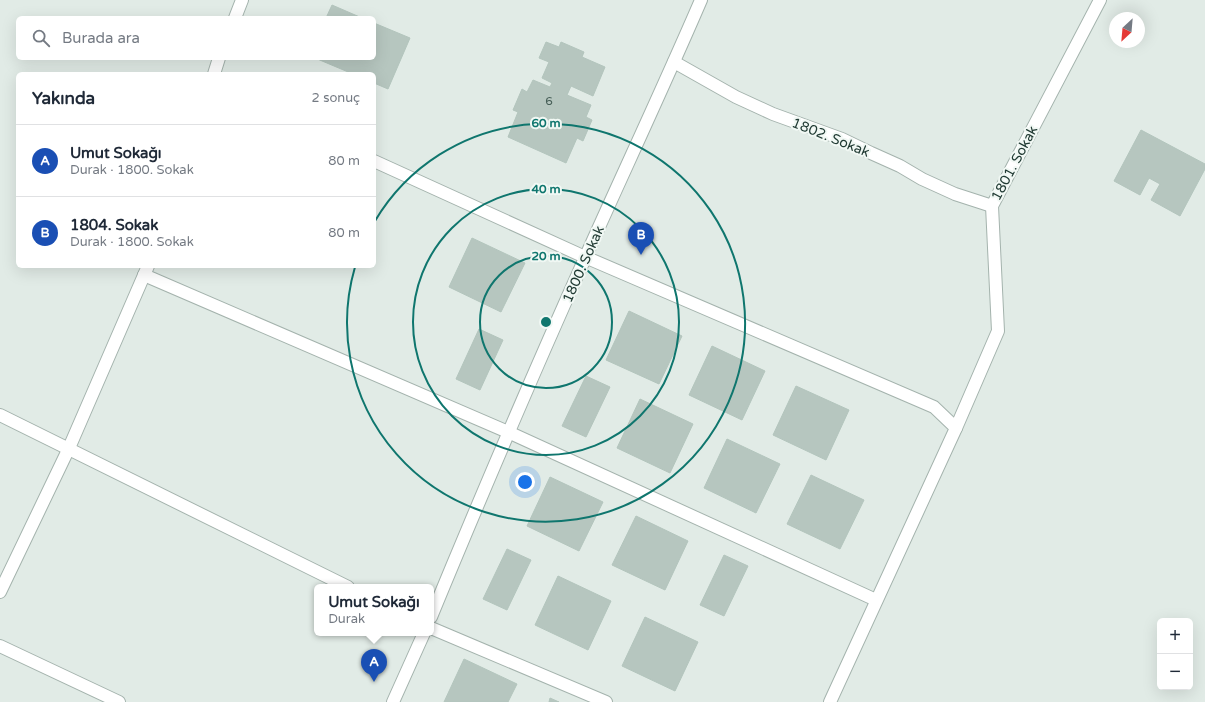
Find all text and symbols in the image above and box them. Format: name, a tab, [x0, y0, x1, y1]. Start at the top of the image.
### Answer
north arrow	[1109, 12, 1145, 48]
search box	[16, 16, 376, 60]
icon: search	[30, 27, 52, 49]
text: Burada ara	[62, 29, 140, 47]
text: Yakında	[32, 88, 95, 109]
text: 2 sonuç	[312, 90, 360, 106]
house number: 6	[545, 94, 553, 108]
street label: 1802. Sokak	[789, 114, 873, 161]
text: 60 m	[531, 116, 561, 130]
street label: 1801. Sokak	[988, 122, 1042, 204]
text: Umut Sokağı	[70, 144, 162, 162]
text: A	[40, 153, 50, 169]
text: 80 m	[328, 153, 360, 169]
text: Durak · 1800. Sokak	[70, 162, 194, 178]
text: 40 m	[531, 182, 561, 196]
text: 1804. Sokak	[70, 216, 158, 234]
pin: B	[628, 222, 654, 255]
street label: 1800. Sokak	[559, 223, 608, 305]
text: B	[40, 225, 50, 241]
text: 80 m	[328, 225, 360, 241]
text: Durak · 1800. Sokak	[70, 234, 194, 250]
text: 20 m	[531, 249, 561, 263]
centre of rings	[539, 315, 553, 329]
your location	[515, 472, 535, 492]
popup	[314, 584, 434, 636]
text: Umut Sokağı	[328, 593, 420, 611]
text: Durak	[328, 611, 365, 627]
map controls	[1157, 618, 1193, 690]
button: +	[1157, 618, 1193, 654]
pin: A	[361, 649, 387, 682]
button: −	[1157, 654, 1193, 690]

